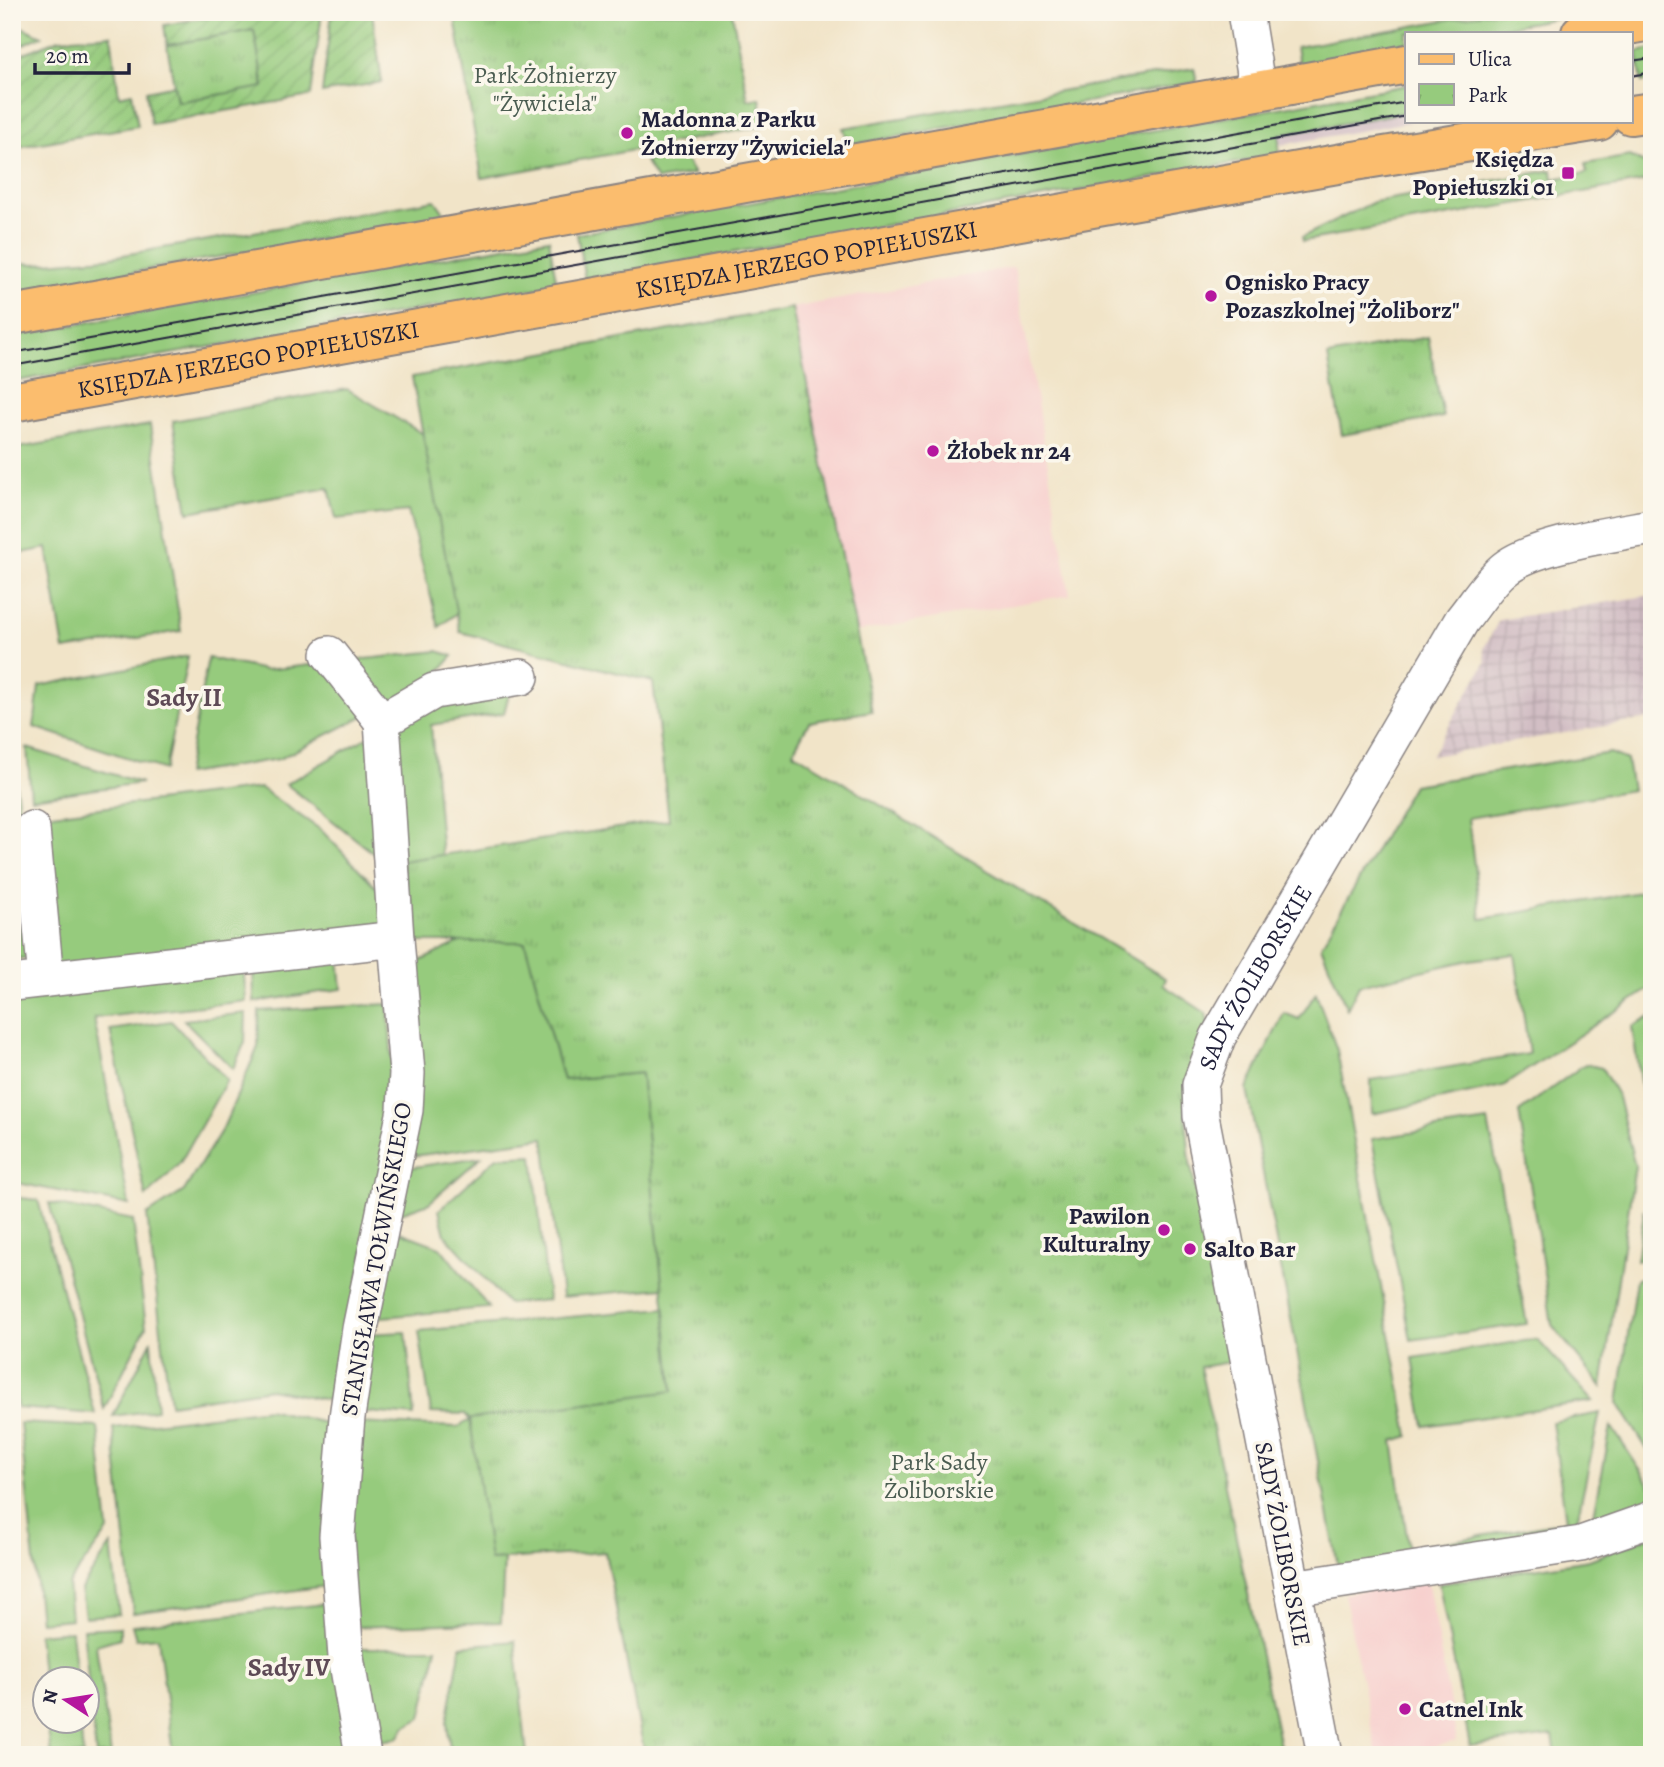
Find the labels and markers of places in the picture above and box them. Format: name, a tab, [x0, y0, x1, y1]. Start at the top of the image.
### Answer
place label: Madonna z Parku Żołnierzy "Żywiciela"	[641, 103, 851, 163]
marker: Madonna z Parku Żołnierzy "Żywiciela"	[619, 125, 635, 141]
place label: Księdza Popiełuszki 01	[1412, 143, 1554, 203]
marker: Księdza Popiełuszki 01	[1560, 165, 1576, 181]
place label: Ognisko Pracy Pozaszkolnej "Żoliborz"	[1225, 266, 1460, 326]
marker: Ognisko Pracy Pozaszkolnej "Żoliborz"	[1203, 288, 1219, 304]
place label: Żłobek nr 24	[947, 435, 1071, 467]
marker: Żłobek nr 24	[925, 443, 941, 459]
place label: Pawilon Kulturalny	[1042, 1200, 1151, 1260]
marker: Pawilon Kulturalny	[1156, 1222, 1172, 1238]
place label: Salto Bar	[1204, 1233, 1296, 1265]
marker: Salto Bar	[1182, 1241, 1198, 1257]
place label: Catnel Ink	[1419, 1693, 1523, 1725]
marker: Catnel Ink	[1397, 1701, 1413, 1717]

